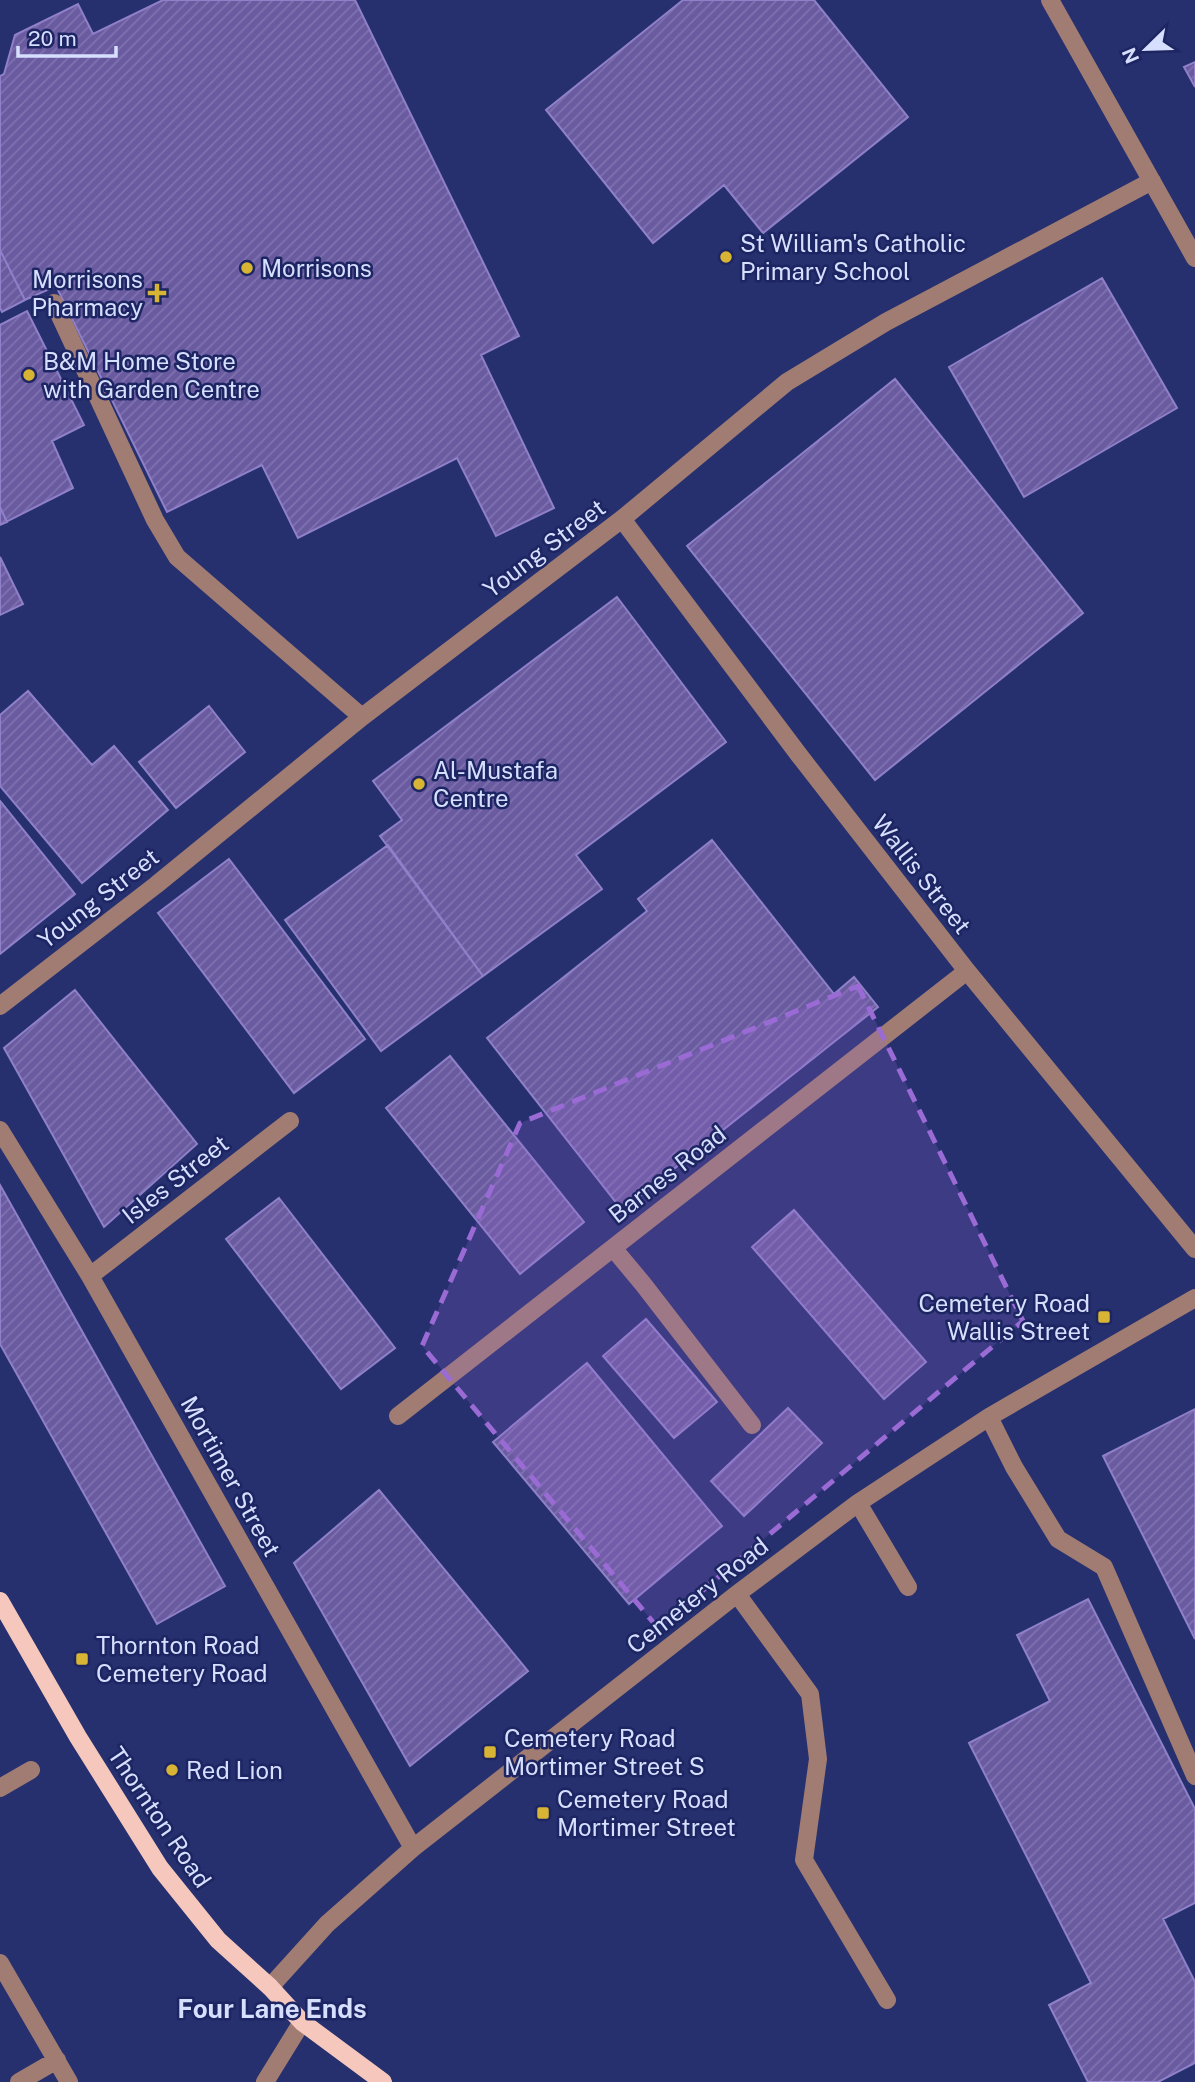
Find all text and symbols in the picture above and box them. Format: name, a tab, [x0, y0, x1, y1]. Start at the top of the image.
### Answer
scale bar	[18, 14, 116, 58]
north arrow	[1111, 14, 1181, 84]
text: 20 m	[28, 26, 77, 51]
text: N	[1117, 45, 1143, 67]
place label: St William's Catholic Primary School	[740, 229, 966, 285]
marker: St William's Catholic Primary School	[718, 249, 734, 265]
place label: Morrisons	[261, 254, 372, 282]
marker: Morrisons	[239, 260, 255, 276]
place label: Morrisons Pharmacy	[32, 265, 143, 321]
marker: Morrisons Pharmacy	[149, 285, 165, 301]
place label: B&M Home Store with Garden Centre	[43, 347, 260, 403]
marker: B&M Home Store with Garden Centre	[21, 367, 37, 383]
street label: Young Street	[478, 493, 610, 603]
place label: Al-Mustafa Centre	[433, 756, 558, 812]
marker: Al-Mustafa Centre	[411, 776, 427, 792]
street label: Wallis Street	[867, 809, 977, 939]
street label: Young Street	[32, 842, 164, 954]
street label: Barnes Road	[603, 1120, 731, 1228]
street label: Isles Street	[116, 1129, 234, 1229]
place label: Cemetery Road Wallis Street	[918, 1289, 1090, 1345]
marker: Cemetery Road Wallis Street	[1096, 1309, 1112, 1325]
street label: Mortimer Street	[175, 1391, 287, 1561]
street label: Cemetery Road	[621, 1531, 773, 1659]
place label: Thornton Road Cemetery Road	[96, 1631, 268, 1687]
marker: Thornton Road Cemetery Road	[74, 1651, 90, 1667]
place label: Cemetery Road Mortimer Street S	[504, 1724, 705, 1780]
street label: Thornton Road	[103, 1741, 217, 1893]
marker: Cemetery Road Mortimer Street S	[482, 1744, 498, 1760]
place label: Red Lion	[186, 1756, 283, 1784]
marker: Red Lion	[164, 1762, 180, 1778]
place label: Cemetery Road Mortimer Street	[557, 1785, 736, 1841]
marker: Cemetery Road Mortimer Street	[535, 1805, 551, 1821]
district label: Four Lane Ends	[177, 1993, 367, 2024]

